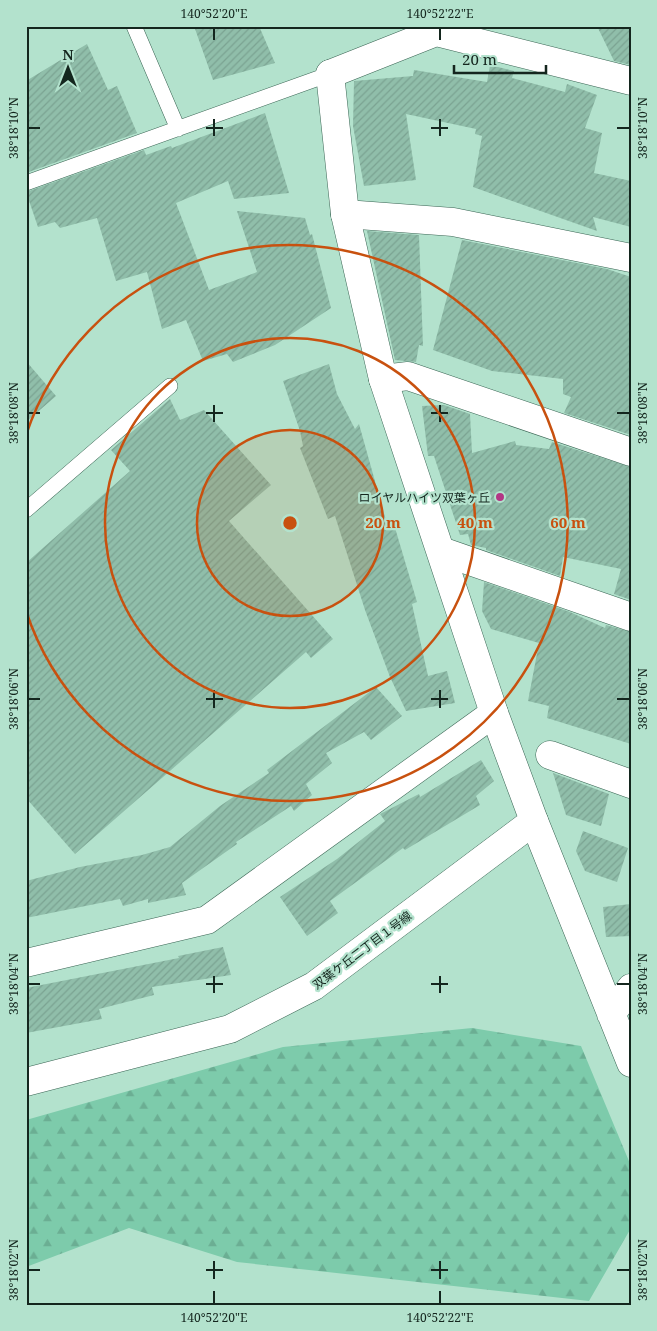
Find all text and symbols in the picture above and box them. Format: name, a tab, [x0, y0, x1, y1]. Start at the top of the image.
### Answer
text: 140°52'20"E	[181, 5, 247, 22]
text: 140°52'22"E	[407, 5, 473, 22]
north arrow	[42, 42, 92, 92]
scale bar	[454, 42, 547, 74]
text: N	[62, 45, 74, 64]
text: 20 m	[462, 49, 497, 69]
text: 38°18'10"N	[5, 97, 22, 159]
text: 38°18'10"N	[634, 97, 651, 159]
text: 38°18'08"N	[5, 382, 22, 444]
text: 38°18'08"N	[634, 382, 651, 444]
place label: ロイヤルハイツ双葉ヶ丘	[359, 489, 490, 506]
marker: ロイヤルハイツ双葉ヶ丘	[494, 491, 506, 503]
text: 20 m	[365, 512, 401, 532]
text: 40 m	[457, 512, 493, 532]
text: 60 m	[550, 512, 586, 532]
centre of rings	[281, 514, 299, 532]
text: 38°18'06"N	[5, 668, 22, 730]
text: 38°18'06"N	[634, 668, 651, 730]
street label: 双葉ケ丘二丁目１号線	[309, 907, 415, 993]
text: 38°18'04"N	[5, 953, 22, 1015]
text: 38°18'04"N	[634, 953, 651, 1015]
text: 38°18'02"N	[5, 1239, 22, 1301]
text: 38°18'02"N	[634, 1239, 651, 1301]
text: 140°52'20"E	[181, 1309, 247, 1326]
text: 140°52'22"E	[407, 1309, 473, 1326]

